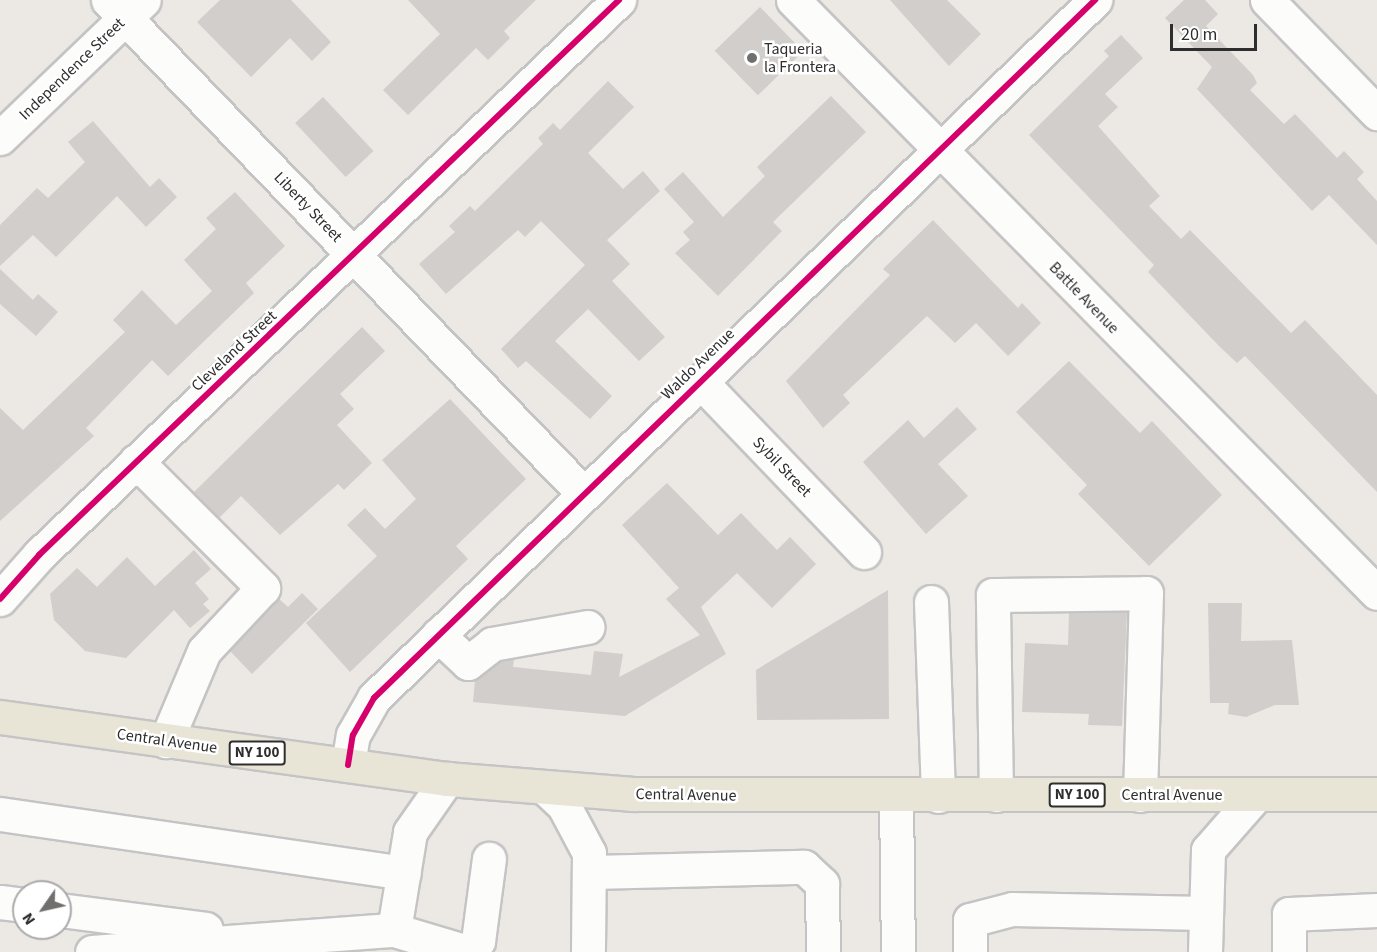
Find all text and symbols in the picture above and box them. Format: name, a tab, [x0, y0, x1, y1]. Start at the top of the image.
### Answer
scale bar	[1173, 12, 1260, 50]
street label: Independence Street	[15, 14, 129, 124]
text: 20 m	[1181, 22, 1217, 47]
place label: Taqueria la Frontera	[764, 39, 836, 77]
marker: Taqueria la Frontera	[745, 51, 759, 65]
street label: Liberty Street	[270, 168, 346, 246]
street label: Battle Avenue	[1045, 258, 1123, 338]
street label: Cleveland Street	[187, 307, 281, 395]
street label: Waldo Avenue	[657, 324, 739, 404]
street label: Sybil Street	[749, 433, 815, 501]
street label: Central Avenue	[116, 724, 218, 758]
road number: NY 100	[228, 741, 286, 765]
road number: NY 100	[1048, 783, 1106, 807]
street label: Central Avenue	[635, 785, 737, 805]
street label: Central Avenue	[1121, 785, 1223, 805]
north arrow	[12, 880, 72, 940]
text: N	[17, 908, 41, 930]

